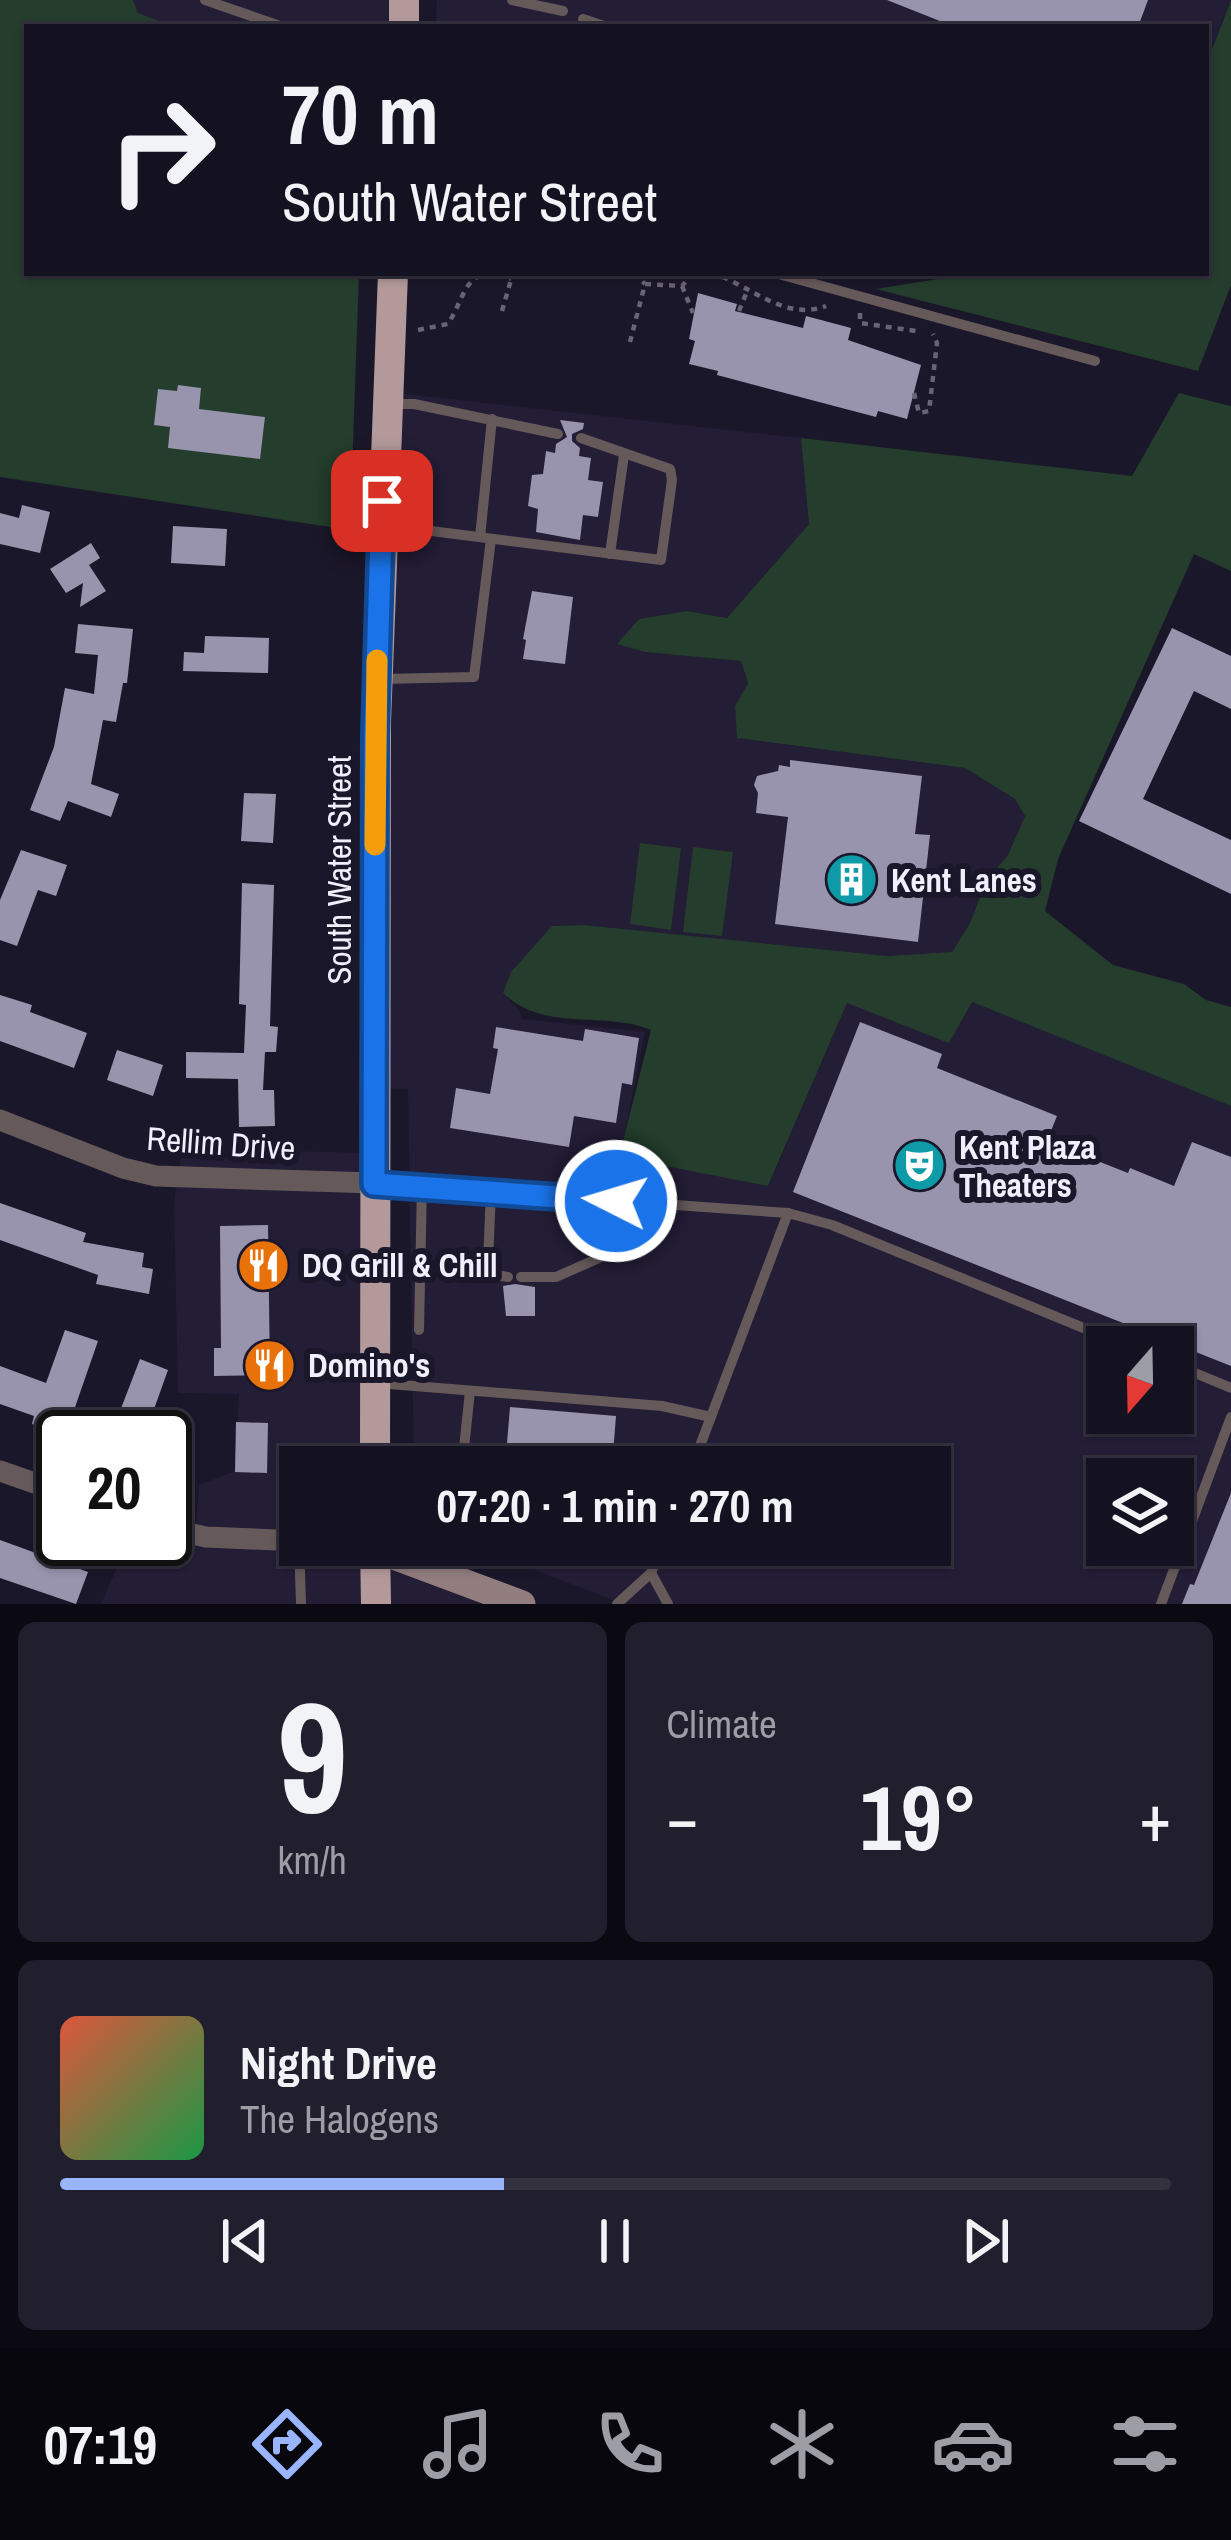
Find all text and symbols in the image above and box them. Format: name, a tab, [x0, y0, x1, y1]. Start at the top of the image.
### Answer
text: 70 m	[282, 57, 439, 170]
icon: right	[84, 72, 240, 228]
text: South Water Street	[282, 165, 657, 238]
pin	[331, 450, 433, 552]
icon: arrive	[349, 468, 415, 534]
street label: South Water Street	[317, 755, 361, 985]
building icon: Kent Lanes	[824, 852, 880, 908]
place label: Kent Lanes	[891, 858, 1037, 902]
street label: Rellim Drive	[145, 1116, 297, 1170]
place label: Kent Plaza Theaters	[959, 1125, 1096, 1207]
position arrow	[553, 1138, 679, 1264]
theatre icon: Kent Plaza Theaters	[892, 1138, 948, 1194]
restaurant icon: DQ Grill & Chill	[235, 1237, 291, 1293]
place label: DQ Grill & Chill	[302, 1243, 498, 1287]
north arrow	[1086, 1326, 1194, 1434]
map controls	[1086, 1326, 1194, 1566]
restaurant icon: Domino's	[241, 1337, 297, 1393]
place label: Domino's	[308, 1343, 430, 1387]
speed limit sign: 20	[36, 1410, 192, 1566]
button: layers	[1086, 1458, 1194, 1566]
text: 07:20 · 1 min · 270 m	[437, 1475, 793, 1536]
text: 9	[277, 1651, 348, 1861]
text: Climate	[667, 1698, 777, 1750]
text: 19°	[860, 1757, 978, 1878]
text: −	[667, 1773, 698, 1862]
text: +	[1139, 1773, 1171, 1862]
text: km/h	[278, 1834, 347, 1886]
text: Night Drive	[240, 2032, 437, 2093]
text: The Halogens	[240, 2093, 439, 2145]
icon: previous	[212, 2208, 278, 2274]
icon: pause	[582, 2208, 648, 2274]
icon: next	[953, 2208, 1019, 2274]
icon: directions	[245, 2402, 329, 2486]
icon: music	[416, 2402, 500, 2486]
icon: phone	[588, 2402, 672, 2486]
icon: climate	[760, 2402, 844, 2486]
icon: car	[931, 2402, 1015, 2486]
icon: filters	[1103, 2402, 1187, 2486]
text: 07:19	[44, 2408, 157, 2481]

